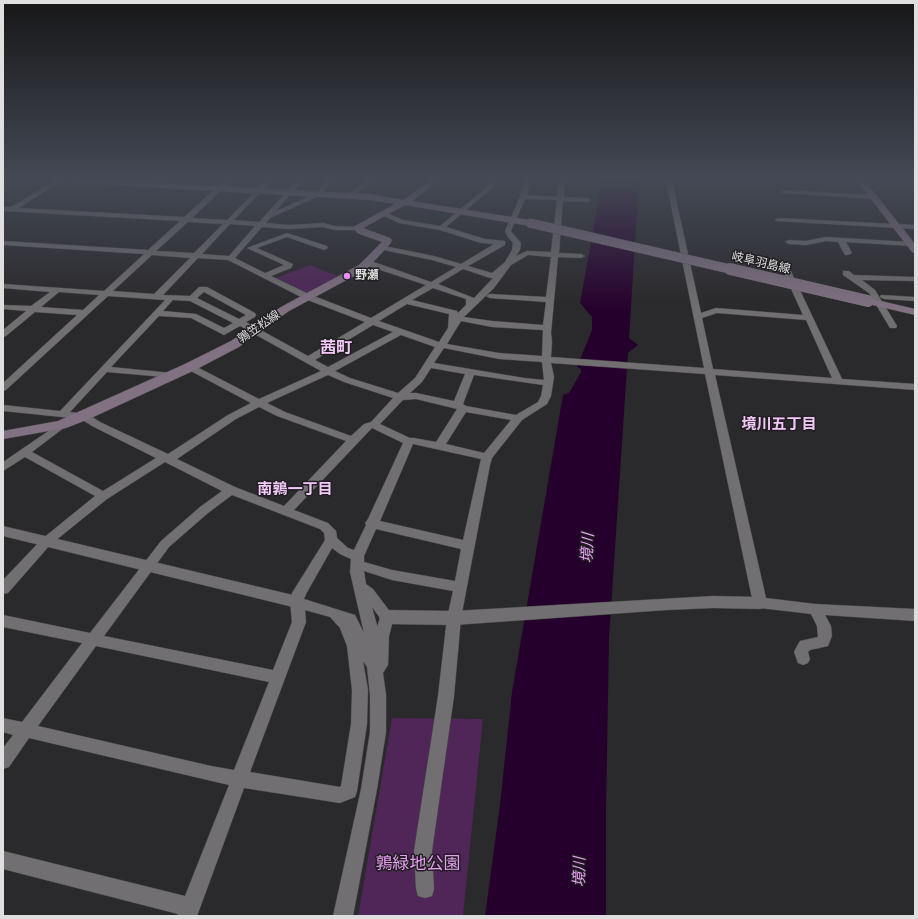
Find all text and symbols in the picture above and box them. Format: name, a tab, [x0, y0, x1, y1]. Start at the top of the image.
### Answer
street label: 岐阜羽島線	[730, 249, 792, 277]
place label: 野瀬	[355, 269, 379, 283]
marker: 野瀬	[342, 271, 352, 281]
street label: 鶉笠松線	[235, 308, 283, 346]
district label: 茜町	[320, 338, 352, 358]
district label: 境川五丁目	[742, 416, 816, 434]
district label: 南鶉一丁目	[258, 481, 332, 499]
water label: 境川	[578, 533, 598, 563]
park label: 鶉緑地公園	[376, 854, 460, 874]
water label: 境川	[571, 857, 589, 887]

